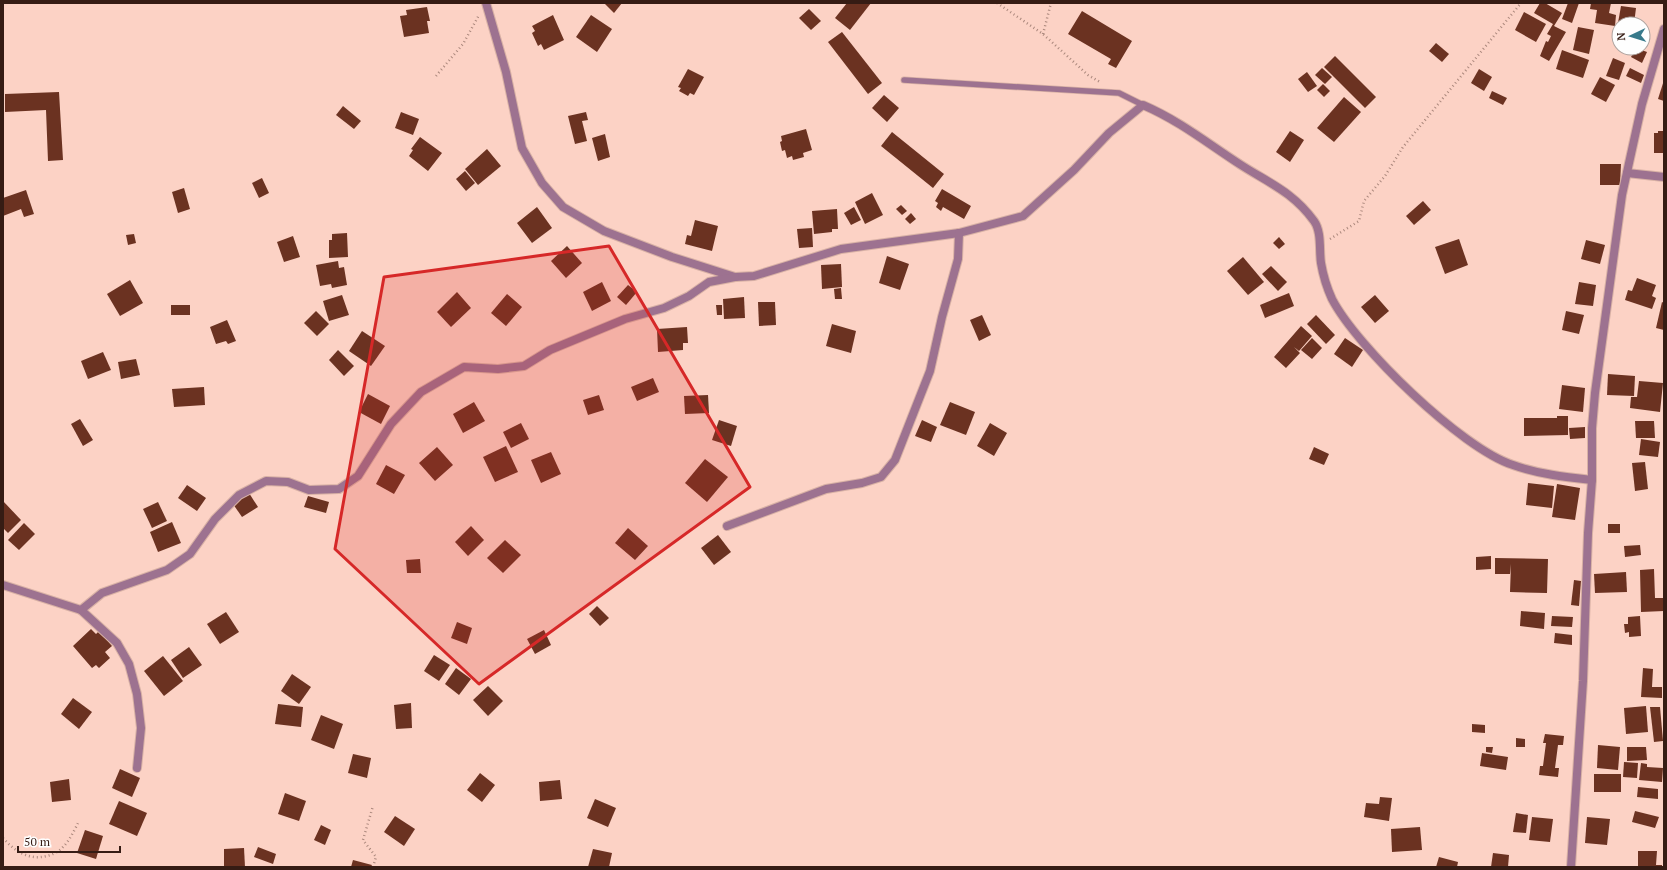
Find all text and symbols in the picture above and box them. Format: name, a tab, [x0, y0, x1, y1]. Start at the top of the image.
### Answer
north arrow	[1611, 16, 1651, 56]
text: N	[1614, 31, 1628, 41]
scale bar	[18, 828, 120, 854]
text: 50 m	[24, 834, 51, 849]

